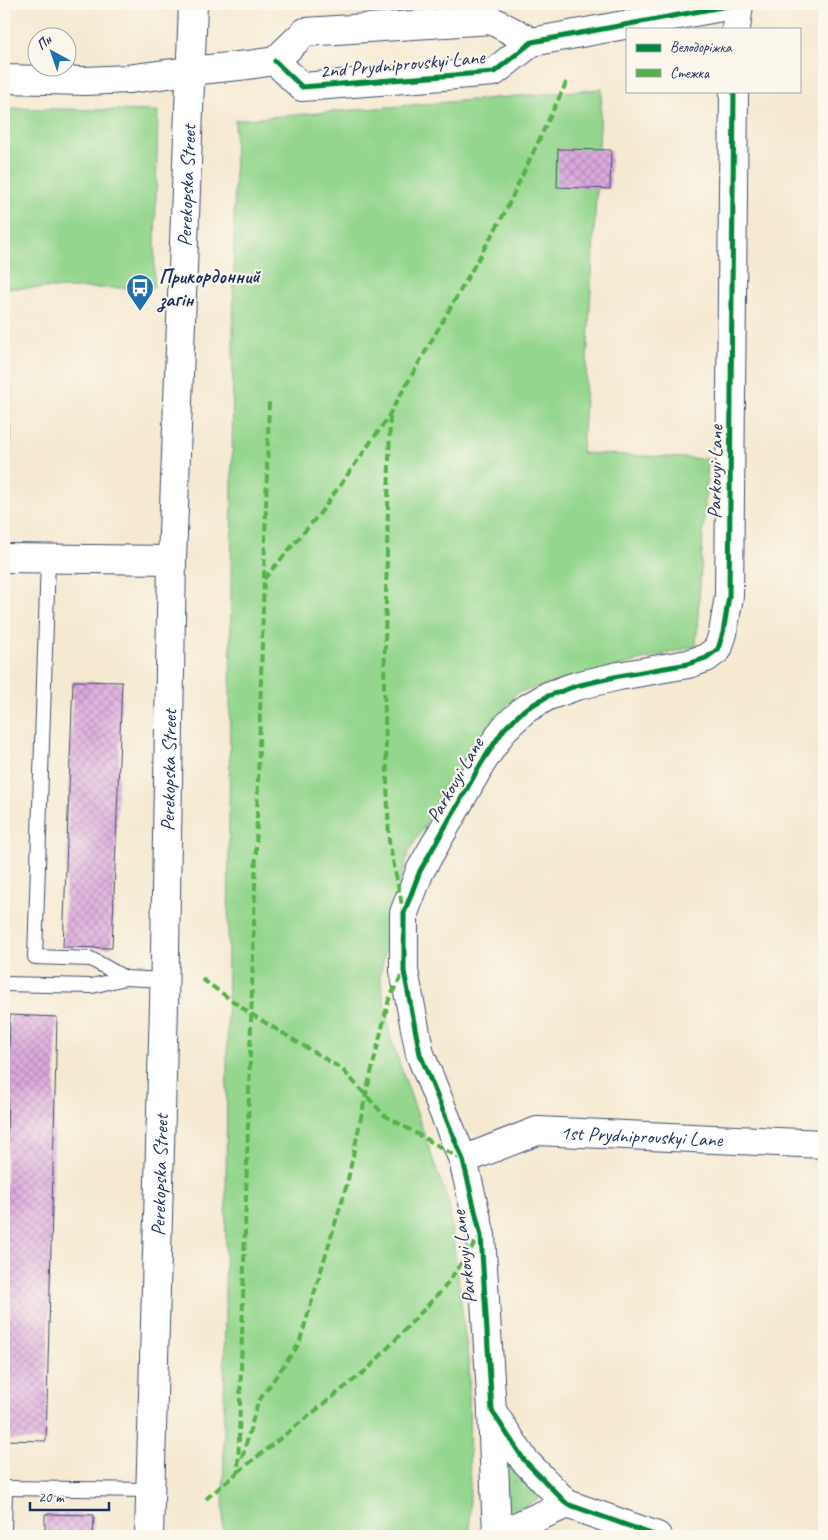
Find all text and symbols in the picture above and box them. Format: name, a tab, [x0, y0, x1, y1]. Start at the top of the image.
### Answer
north arrow	[28, 28, 78, 78]
legend	[626, 28, 800, 92]
text: Пн	[33, 31, 56, 54]
text: Велодоріжка	[670, 38, 733, 57]
street label: 2nd Prydniprovskyi Lane	[319, 44, 487, 84]
text: Стежка	[670, 64, 710, 83]
street label: Perekopska Street	[171, 122, 201, 247]
place label: Прикордонний загін	[157, 264, 261, 313]
bus stop icon: Прикордонний загін	[125, 273, 155, 312]
street label: Parkovyi Lane	[702, 424, 728, 519]
street label: Perekopska Street	[155, 707, 182, 831]
street label: Parkovyi Lane	[421, 732, 490, 827]
street label: Perekopska Street	[145, 1111, 173, 1236]
street label: 1st Prydniprovskyi Lane	[560, 1120, 724, 1152]
street label: Parkovyi Lane	[446, 1208, 482, 1305]
scale bar	[30, 1480, 109, 1512]
text: 20 m	[38, 1488, 65, 1507]

